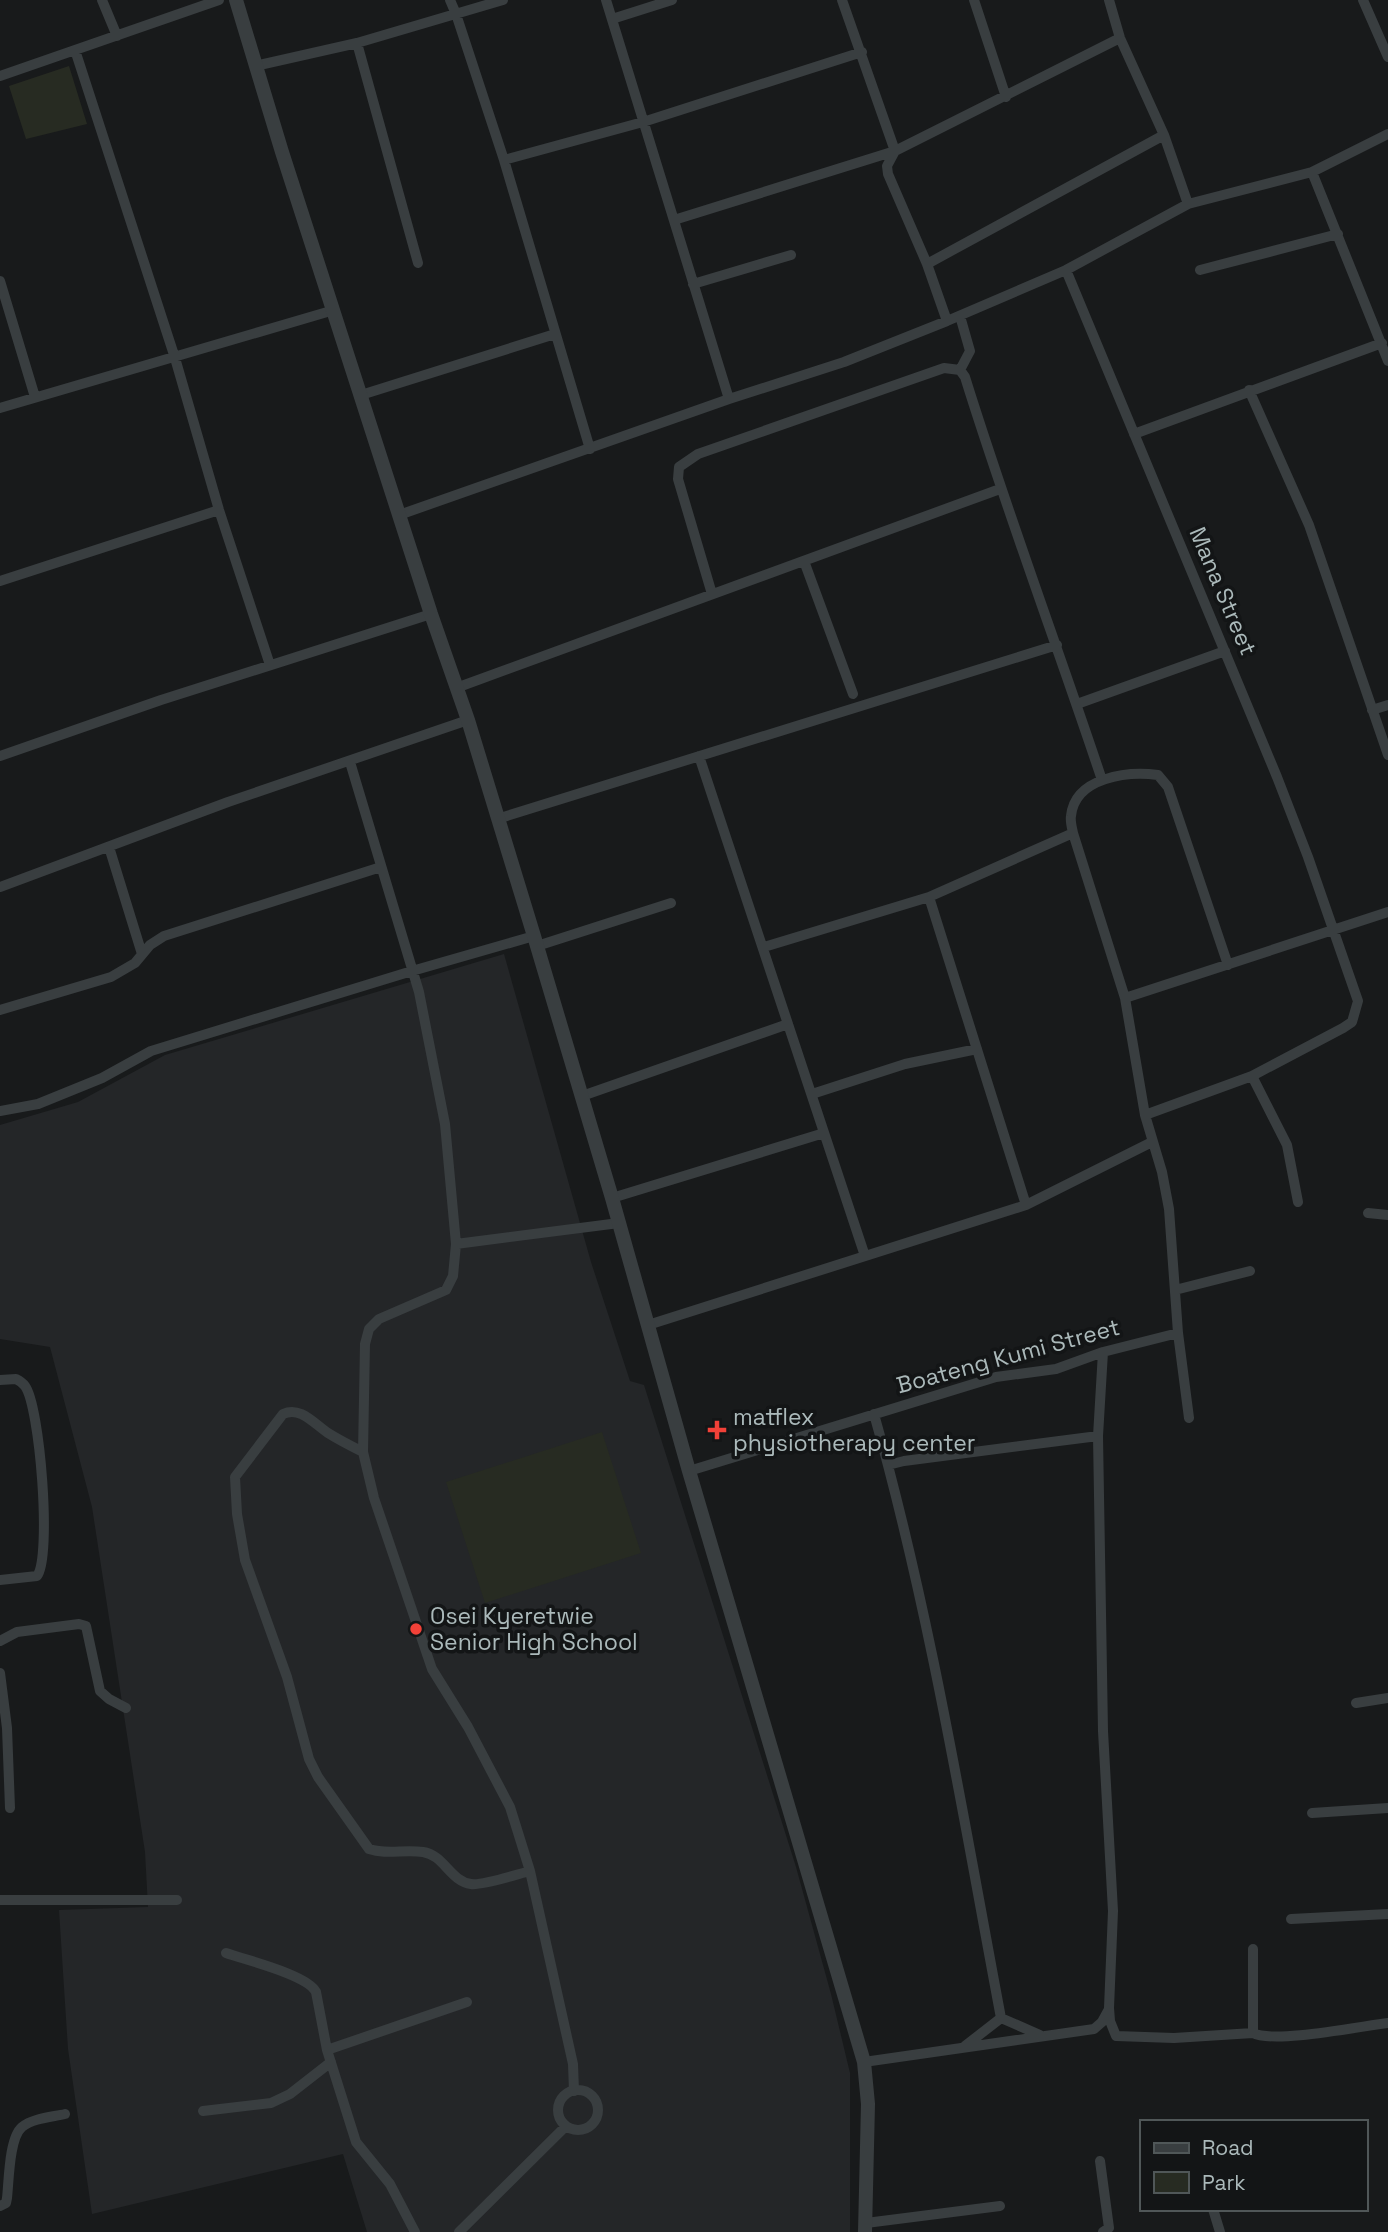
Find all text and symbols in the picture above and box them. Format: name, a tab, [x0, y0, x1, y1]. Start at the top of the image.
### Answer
street label: Mana Street	[1182, 522, 1264, 660]
street label: Boateng Kumi Street	[893, 1312, 1123, 1400]
place label: matflex physiotherapy center	[733, 1402, 976, 1458]
marker: matflex physiotherapy center	[707, 1420, 727, 1440]
place label: Osei Kyeretwie Senior High School	[430, 1601, 638, 1657]
marker: Osei Kyeretwie Senior High School	[408, 1621, 424, 1637]
legend	[1140, 2120, 1367, 2211]
text: Road	[1202, 2134, 1254, 2161]
text: Park	[1202, 2169, 1246, 2196]

